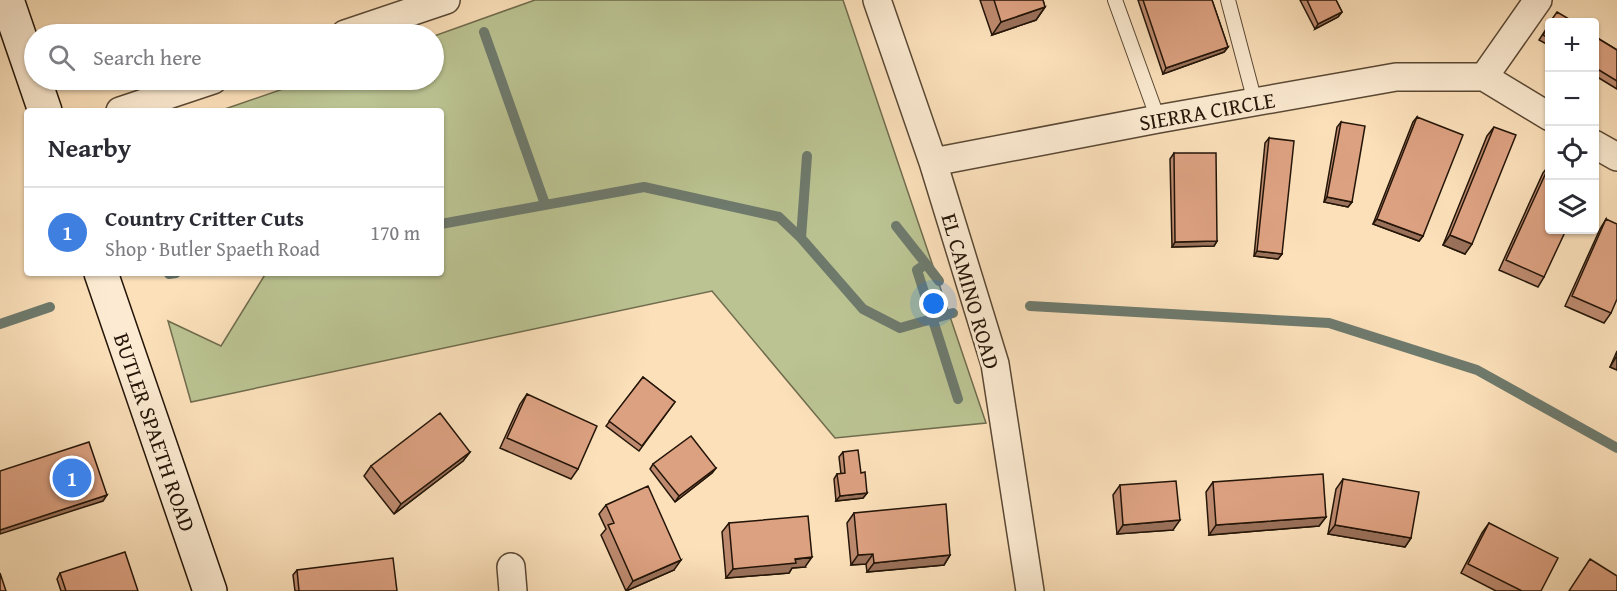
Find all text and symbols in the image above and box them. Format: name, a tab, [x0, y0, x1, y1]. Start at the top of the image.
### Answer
map controls	[1545, 18, 1599, 234]
button: +	[1545, 18, 1599, 72]
search box	[24, 24, 444, 90]
icon: search	[45, 41, 78, 74]
text: Search here	[93, 41, 202, 73]
button: −	[1545, 72, 1599, 126]
street label: SIERRA CIRCLE	[1137, 83, 1277, 139]
button: locate	[1545, 126, 1599, 180]
text: Nearby	[48, 128, 131, 167]
button: layers	[1545, 180, 1599, 234]
text: Country Critter Cuts	[105, 202, 304, 234]
street label: EL CAMINO ROAD	[933, 209, 1009, 373]
text: 1	[62, 218, 73, 247]
text: 170 m	[370, 218, 420, 247]
text: Shop · Butler Spaeth Road	[105, 234, 320, 263]
your location	[919, 289, 948, 318]
street label: BUTLER SPAETH ROAD	[106, 328, 204, 536]
pin: 1	[52, 456, 92, 500]

